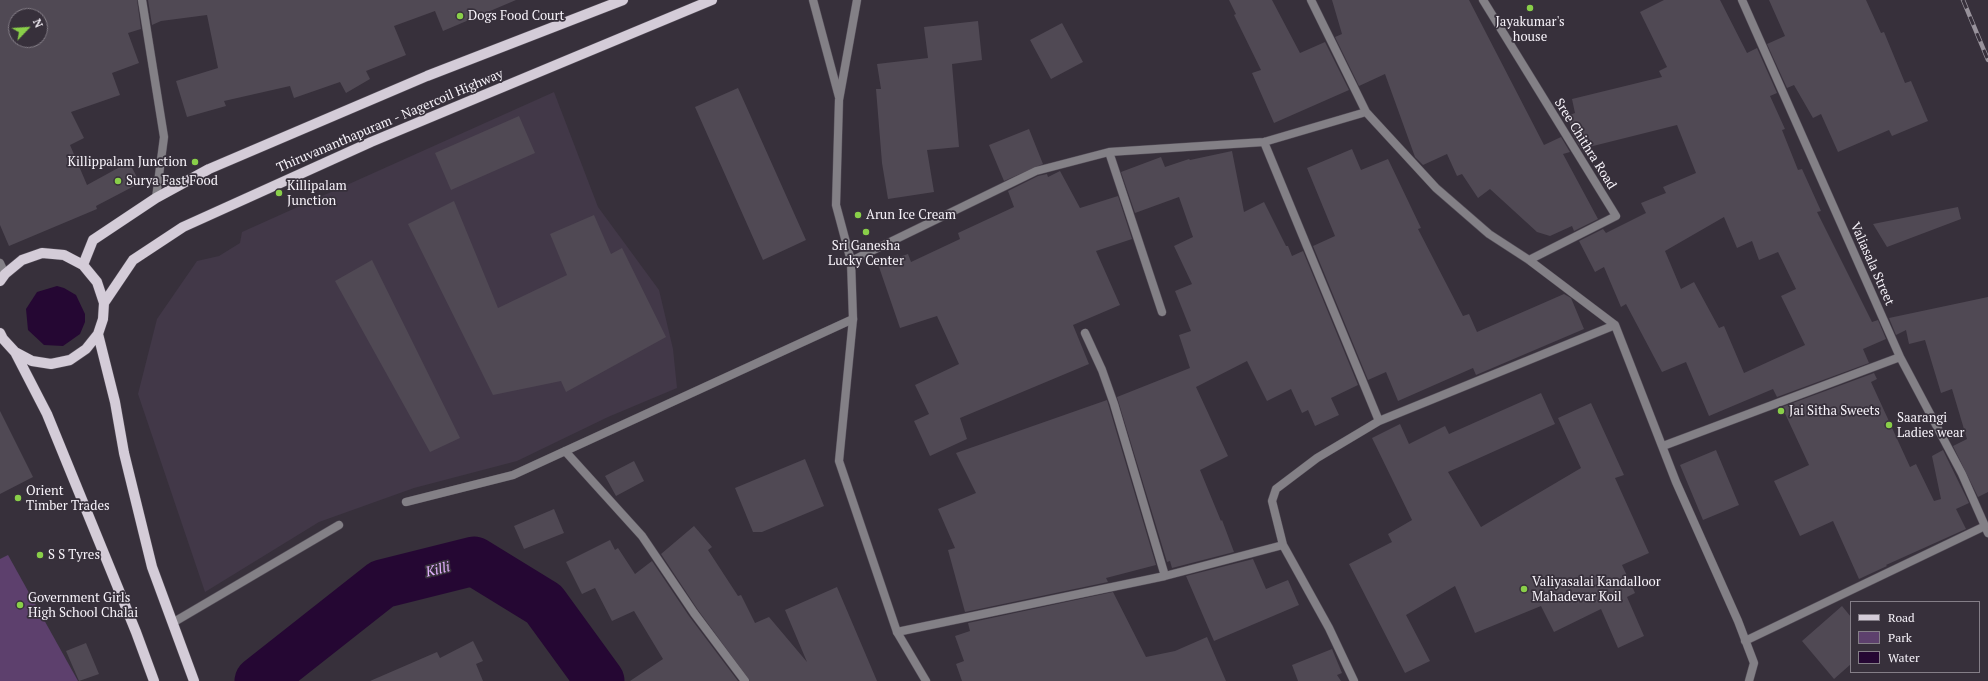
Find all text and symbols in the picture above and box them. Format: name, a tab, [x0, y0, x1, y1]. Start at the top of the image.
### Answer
marker: Jayakumar's house	[1525, 3, 1535, 13]
north arrow	[8, 8, 48, 48]
place label: Dogs Food Court	[468, 8, 564, 24]
marker: Dogs Food Court	[455, 11, 465, 21]
place label: Jayakumar's house	[1495, 14, 1565, 45]
text: N	[30, 17, 46, 30]
street label: Thiruvananthapuram - Nagercoil Highway	[274, 66, 506, 176]
street label: Sree Chithra Road	[1551, 96, 1619, 192]
place label: Killippalam Junction	[68, 154, 187, 170]
marker: Killippalam Junction	[190, 157, 200, 167]
place label: Surya Fast Food	[126, 173, 218, 189]
marker: Surya Fast Food	[113, 176, 123, 186]
place label: Killipalam Junction	[287, 178, 347, 209]
marker: Killipalam Junction	[274, 188, 284, 198]
place label: Arun Ice Cream	[866, 207, 956, 223]
marker: Arun Ice Cream	[853, 210, 863, 220]
street label: Valiasala Street	[1847, 220, 1897, 308]
marker: Sri Ganesha Lucky Center	[861, 227, 871, 237]
place label: Sri Ganesha Lucky Center	[828, 238, 904, 269]
place label: Jai Sitha Sweets	[1789, 403, 1880, 419]
marker: Jai Sitha Sweets	[1776, 406, 1786, 416]
place label: Saarangi Ladies wear	[1897, 410, 1965, 441]
marker: Saarangi Ladies wear	[1884, 420, 1894, 430]
place label: Orient Timber Trades	[26, 483, 110, 514]
marker: Orient Timber Trades	[13, 493, 23, 503]
place label: S S Tyres	[48, 547, 100, 563]
marker: S S Tyres	[35, 550, 45, 560]
water label: Killi	[424, 559, 452, 581]
place label: Valiyasalai Kandalloor Mahadevar Koil	[1532, 574, 1661, 605]
marker: Valiyasalai Kandalloor Mahadevar Koil	[1519, 584, 1529, 594]
place label: Government Girls High School Chalai	[28, 590, 138, 621]
marker: Government Girls High School Chalai	[15, 600, 25, 610]
legend	[1850, 601, 1980, 673]
text: Road	[1888, 610, 1915, 625]
text: Park	[1888, 630, 1912, 645]
text: Water	[1888, 650, 1920, 665]

